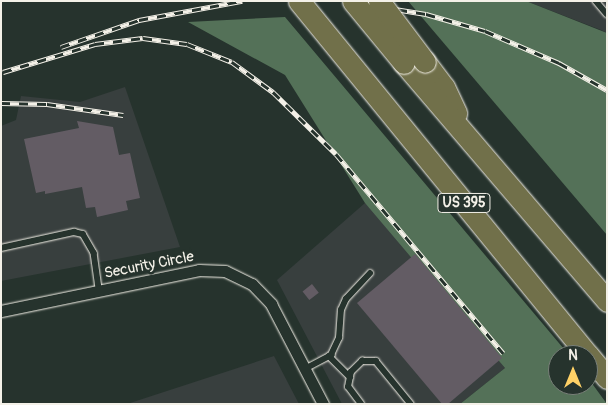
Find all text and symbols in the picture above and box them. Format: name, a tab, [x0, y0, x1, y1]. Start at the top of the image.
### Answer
road number: US 395	[436, 192, 492, 214]
street label: Security Circle	[103, 247, 195, 283]
north arrow	[548, 345, 598, 395]
text: N	[568, 347, 578, 364]

